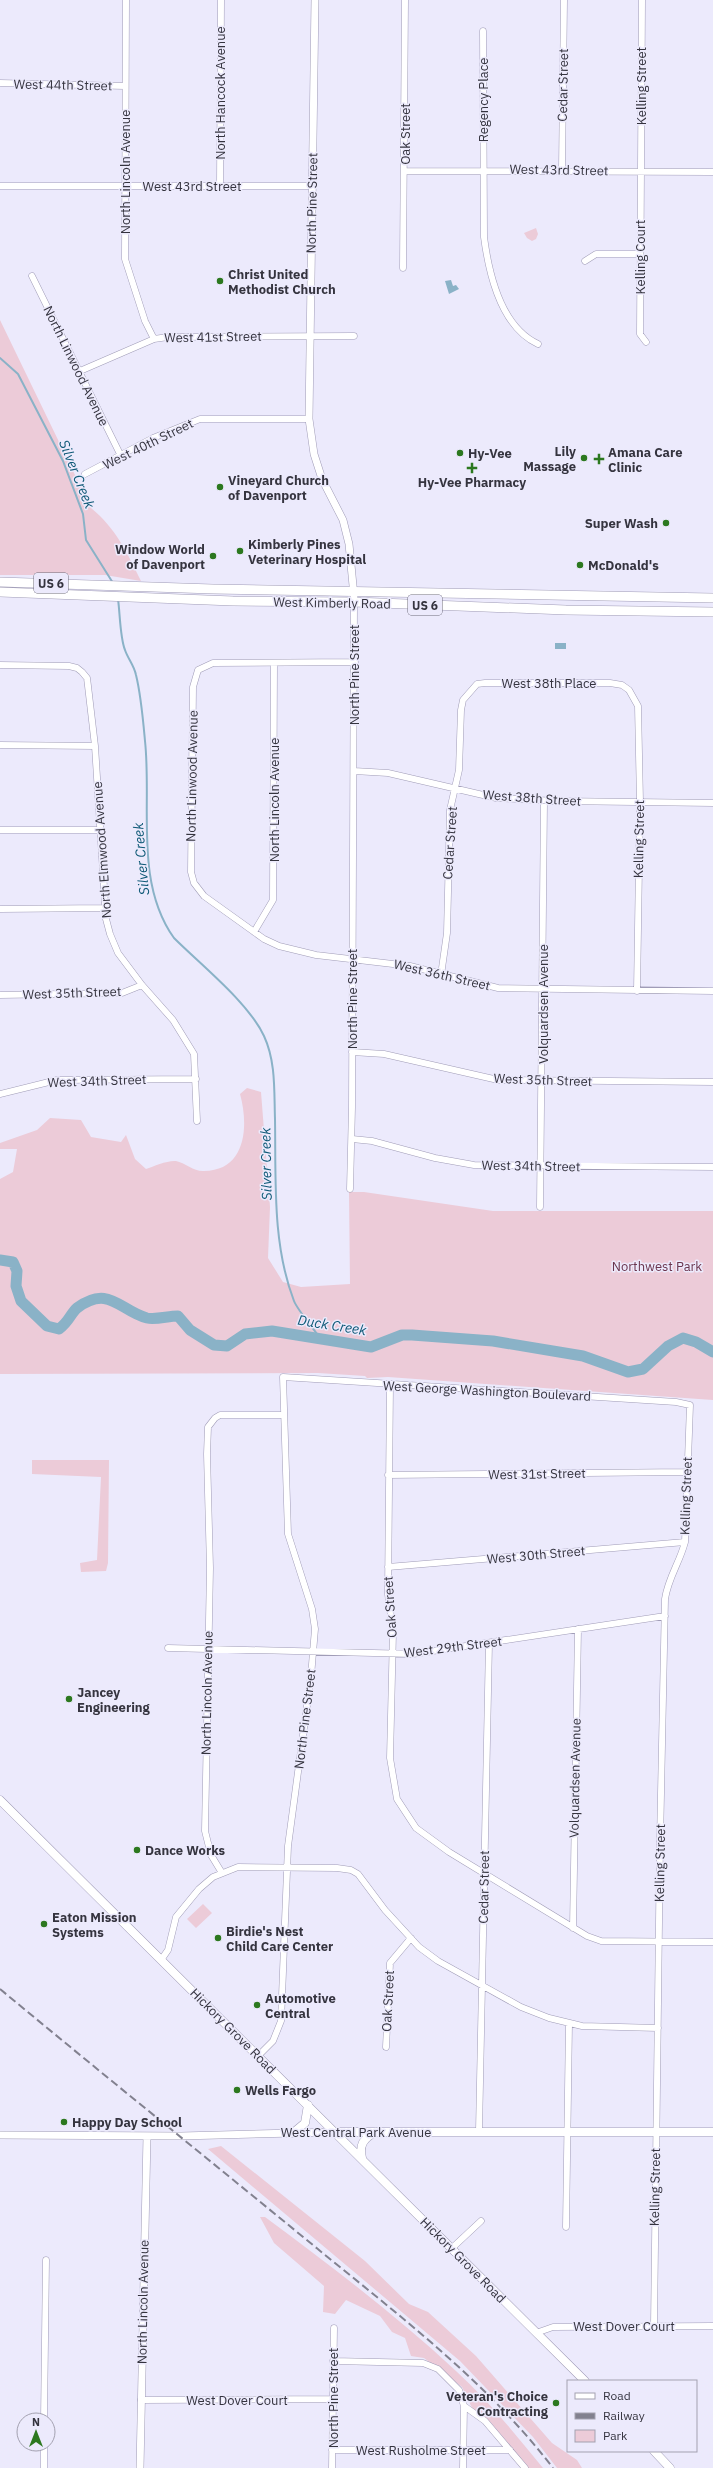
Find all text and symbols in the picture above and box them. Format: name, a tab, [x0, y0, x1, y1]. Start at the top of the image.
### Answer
street label: North Hancock Avenue	[212, 26, 229, 160]
street label: Kelling Street	[633, 47, 650, 125]
street label: Cedar Street	[554, 48, 572, 122]
street label: Regency Place	[475, 58, 492, 142]
street label: West 44th Street	[14, 76, 112, 94]
street label: Oak Street	[397, 103, 414, 165]
street label: North Lincoln Avenue	[117, 110, 134, 234]
street label: North Pine Street	[303, 153, 321, 253]
street label: West 43rd Street	[509, 161, 609, 179]
street label: West 43rd Street	[143, 178, 241, 195]
street label: Kelling Court	[632, 220, 649, 294]
place label: Christ United Methodist Church	[228, 266, 336, 298]
marker: Christ United Methodist Church	[215, 276, 225, 286]
street label: North Linwood Avenue	[39, 303, 113, 429]
street label: West 41st Street	[164, 328, 262, 346]
street label: West 40th Street	[100, 415, 196, 473]
water label: Silver Creek	[55, 437, 99, 512]
place label: Lily Massage	[523, 443, 576, 475]
place label: Amana Care Clinic	[608, 444, 683, 476]
place label: Hy-Vee	[468, 445, 512, 462]
marker: Hy-Vee	[455, 448, 465, 458]
marker: Lily Massage	[579, 453, 589, 463]
marker: Amana Care Clinic	[593, 453, 605, 465]
marker: Hy-Vee Pharmacy	[467, 463, 477, 473]
place label: Vineyard Church of Davenport	[228, 472, 329, 504]
place label: Hy-Vee Pharmacy	[418, 474, 526, 491]
marker: Vineyard Church of Davenport	[215, 482, 225, 492]
place label: Super Wash	[585, 515, 658, 532]
marker: Super Wash	[661, 518, 671, 528]
place label: Kimberly Pines Veterinary Hospital	[248, 536, 366, 568]
place label: Window World of Davenport	[115, 541, 205, 573]
marker: Kimberly Pines Veterinary Hospital	[235, 546, 245, 556]
marker: Window World of Davenport	[208, 551, 218, 561]
place label: McDonald's	[588, 557, 659, 574]
marker: McDonald's	[575, 560, 585, 570]
road number: US 6	[34, 573, 68, 593]
street label: West Kimberly Road	[273, 593, 391, 613]
road number: US 6	[408, 595, 442, 615]
street label: North Pine Street	[346, 625, 363, 725]
street label: West 38th Place	[502, 675, 596, 692]
street label: North Linwood Avenue	[182, 710, 202, 842]
street label: North Lincoln Avenue	[266, 738, 283, 862]
street label: North Elmwood Avenue	[89, 781, 115, 919]
street label: West 38th Street	[482, 786, 582, 810]
street label: Kelling Street	[630, 800, 648, 878]
street label: Cedar Street	[439, 806, 461, 880]
water label: Silver Creek	[129, 821, 153, 896]
street label: Volquardsen Avenue	[535, 944, 552, 1064]
street label: North Pine Street	[344, 949, 361, 1049]
street label: West 36th Street	[392, 956, 492, 994]
street label: West 35th Street	[22, 983, 122, 1003]
street label: West 35th Street	[493, 1070, 593, 1090]
street label: West 34th Street	[47, 1071, 147, 1091]
water label: Silver Creek	[256, 1127, 276, 1200]
street label: West 34th Street	[482, 1157, 580, 1175]
park label: Northwest Park	[612, 1258, 702, 1275]
water label: Duck Creek	[296, 1311, 368, 1339]
street label: West George Washington Boulevard	[383, 1377, 591, 1405]
street label: Kelling Street	[676, 1457, 696, 1535]
street label: West 31st Street	[488, 1465, 586, 1483]
street label: West 30th Street	[486, 1542, 586, 1568]
street label: Oak Street	[379, 1576, 401, 1638]
street label: North Lincoln Avenue	[197, 1631, 217, 1755]
street label: West 29th Street	[403, 1633, 503, 1661]
street label: North Pine Street	[290, 1668, 320, 1770]
place label: Jancey Engineering	[77, 1684, 151, 1716]
marker: Jancey Engineering	[64, 1694, 74, 1704]
street label: Volquardsen Avenue	[565, 1718, 585, 1838]
street label: Kelling Street	[651, 1824, 669, 1902]
place label: Dance Works	[145, 1842, 226, 1859]
marker: Dance Works	[132, 1845, 142, 1855]
street label: Cedar Street	[475, 1850, 493, 1924]
place label: Eaton Mission Systems	[52, 1909, 136, 1941]
marker: Eaton Mission Systems	[39, 1919, 49, 1929]
place label: Birdie's Nest Child Care Center	[226, 1923, 333, 1955]
marker: Birdie's Nest Child Care Center	[213, 1933, 223, 1943]
street label: Oak Street	[378, 1970, 398, 2032]
street label: Hickory Grove Road	[186, 1984, 280, 2078]
place label: Automotive Central	[265, 1990, 336, 2022]
marker: Automotive Central	[252, 2000, 262, 2010]
place label: Wells Fargo	[245, 2082, 316, 2099]
marker: Wells Fargo	[232, 2085, 242, 2095]
place label: Happy Day School	[72, 2114, 182, 2131]
marker: Happy Day School	[59, 2117, 69, 2127]
street label: West Central Park Avenue	[281, 2124, 431, 2141]
street label: Kelling Street	[646, 2148, 664, 2226]
street label: Hickory Grove Road	[416, 2213, 510, 2307]
street label: North Lincoln Avenue	[133, 2240, 153, 2364]
street label: West Dover Court	[573, 2318, 675, 2335]
street label: North Pine Street	[325, 2348, 342, 2448]
legend	[567, 2380, 697, 2452]
place label: Veteran's Choice Contracting	[446, 2388, 549, 2420]
text: Road	[603, 2388, 631, 2403]
street label: West Dover Court	[186, 2392, 288, 2409]
marker: Veteran's Choice Contracting	[551, 2398, 561, 2408]
text: Railway	[603, 2408, 645, 2423]
north arrow	[16, 2412, 56, 2452]
text: N	[32, 2415, 40, 2429]
text: Park	[603, 2428, 628, 2443]
street label: West Rusholme Street	[356, 2442, 486, 2459]

